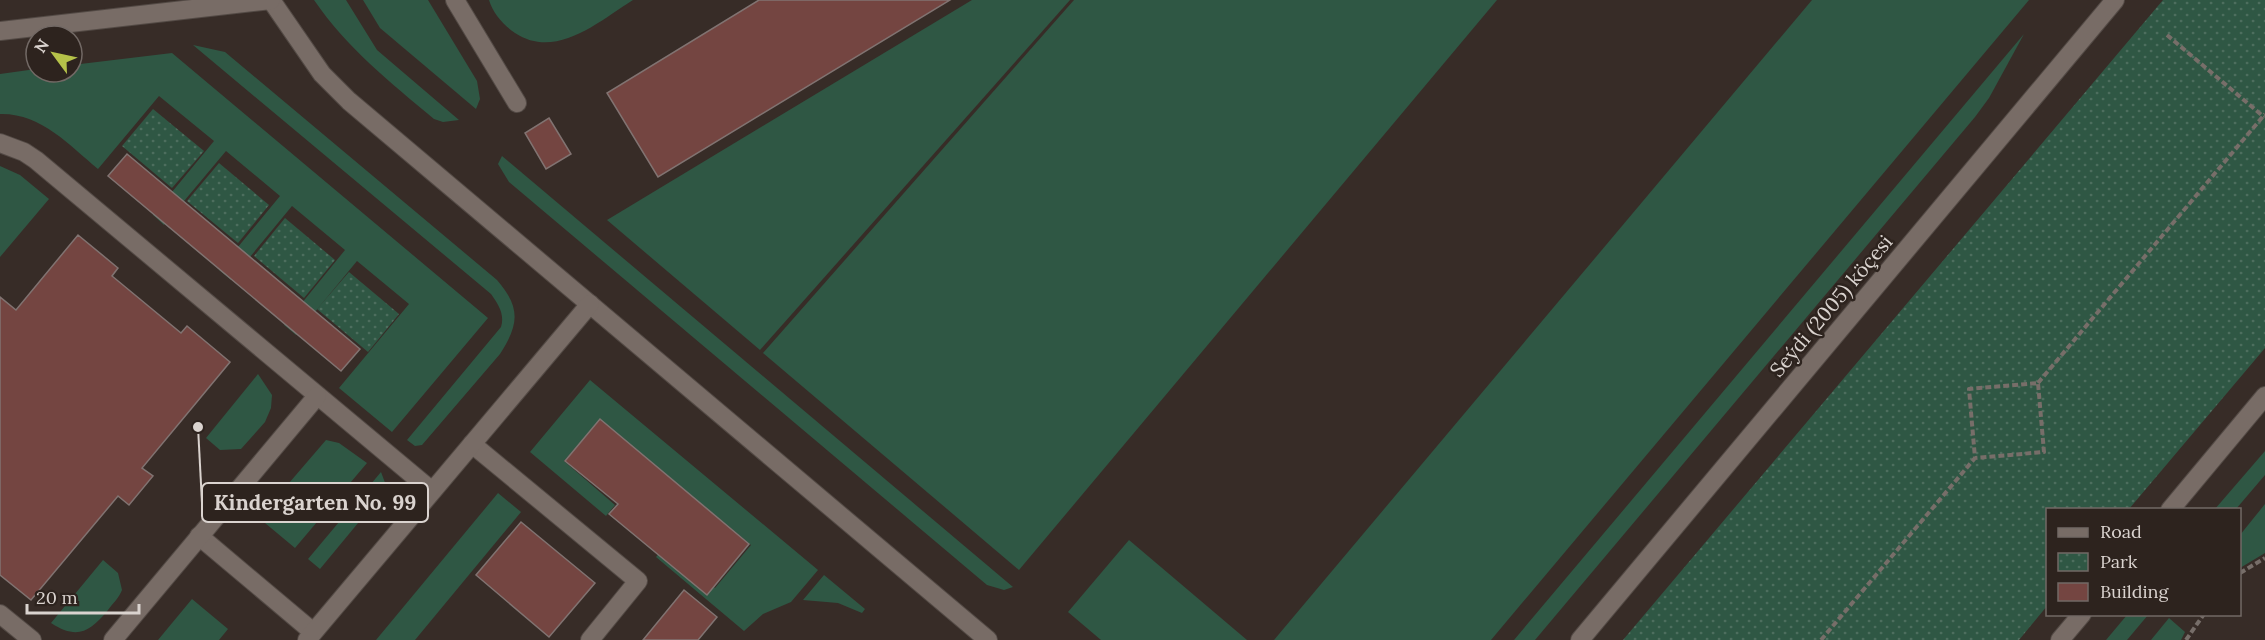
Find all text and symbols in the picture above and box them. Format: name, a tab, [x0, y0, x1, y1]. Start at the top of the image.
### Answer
north arrow	[24, 24, 84, 84]
text: N	[30, 35, 53, 56]
street label: Seýdi (2005) köçesi	[1764, 230, 1898, 382]
callout: Kindergarten No. 99	[202, 483, 428, 522]
text: Kindergarten No. 99	[214, 489, 416, 516]
legend	[2046, 508, 2241, 616]
text: Road	[2100, 520, 2142, 543]
text: Park	[2100, 550, 2138, 573]
scale bar	[27, 577, 140, 615]
text: Building	[2100, 580, 2170, 603]
text: 20 m	[36, 586, 78, 609]

